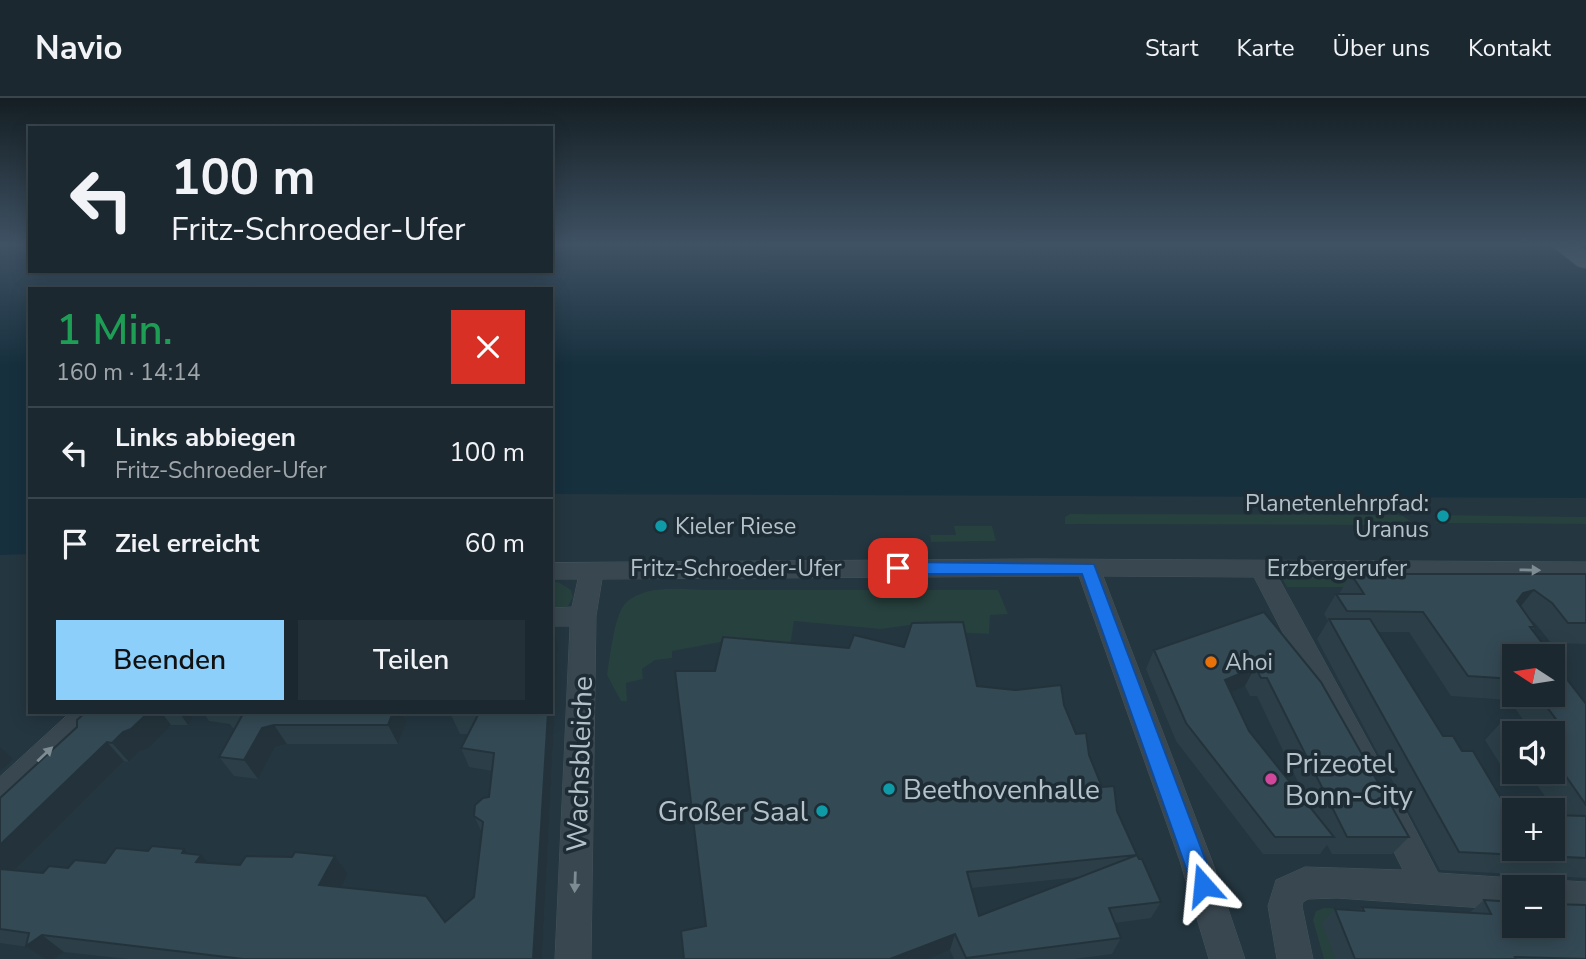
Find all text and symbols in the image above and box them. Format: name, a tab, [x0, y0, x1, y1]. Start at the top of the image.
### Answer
text: Navio	[35, 26, 122, 71]
text: Start	[1145, 32, 1198, 64]
text: Karte	[1236, 32, 1294, 64]
text: Über uns	[1332, 32, 1430, 64]
text: Kontakt	[1468, 32, 1551, 64]
text: 100 m	[171, 144, 315, 211]
icon: left	[56, 154, 147, 245]
text: Fritz-Schroeder-Ufer	[171, 208, 466, 251]
text: 1 Min.	[56, 302, 173, 359]
button: close	[451, 310, 525, 384]
text: 160 m · 14:14	[56, 357, 201, 388]
text: Links abbiegen	[115, 420, 296, 455]
icon: left	[56, 434, 94, 472]
text: 100 m	[449, 435, 525, 470]
text: Fritz-Schroeder-Ufer	[115, 455, 327, 486]
place label: Planetenlehrpfad: Uranus	[1245, 488, 1429, 545]
marker: Planetenlehrpfad: Uranus	[1435, 508, 1451, 524]
place label: Kieler Riese	[675, 511, 796, 542]
marker: Kieler Riese	[653, 518, 669, 534]
icon: arrive	[56, 525, 94, 563]
text: Ziel erreicht	[115, 526, 259, 561]
text: 60 m	[465, 526, 525, 561]
pin	[868, 538, 928, 598]
icon: arrive	[879, 549, 917, 587]
street label: Fritz-Schroeder-Ufer	[630, 553, 843, 584]
street label: Erzbergerufer	[1267, 553, 1408, 584]
one-way arrow	[1519, 564, 1541, 576]
button: Beenden	[56, 620, 284, 700]
button: Teilen	[298, 620, 525, 700]
north arrow	[1502, 644, 1564, 707]
map controls	[1502, 644, 1565, 938]
place label: Ahoi	[1225, 647, 1273, 678]
marker: Ahoi	[1203, 654, 1219, 670]
street label: Wachsbleiche	[558, 675, 602, 853]
button: sound	[1502, 721, 1565, 784]
place label: Prizeotel Bonn-City	[1285, 745, 1413, 815]
one-way arrow	[36, 746, 54, 762]
place label: Beethovenhalle	[903, 771, 1100, 809]
marker: Prizeotel Bonn-City	[1263, 771, 1279, 787]
marker: Beethovenhalle	[881, 781, 897, 797]
place label: Großer Saal	[658, 793, 809, 831]
button: +	[1502, 798, 1565, 861]
marker: Großer Saal	[814, 803, 830, 819]
position arrow	[1166, 848, 1240, 922]
one-way arrow	[570, 871, 581, 893]
button: −	[1502, 875, 1565, 938]

